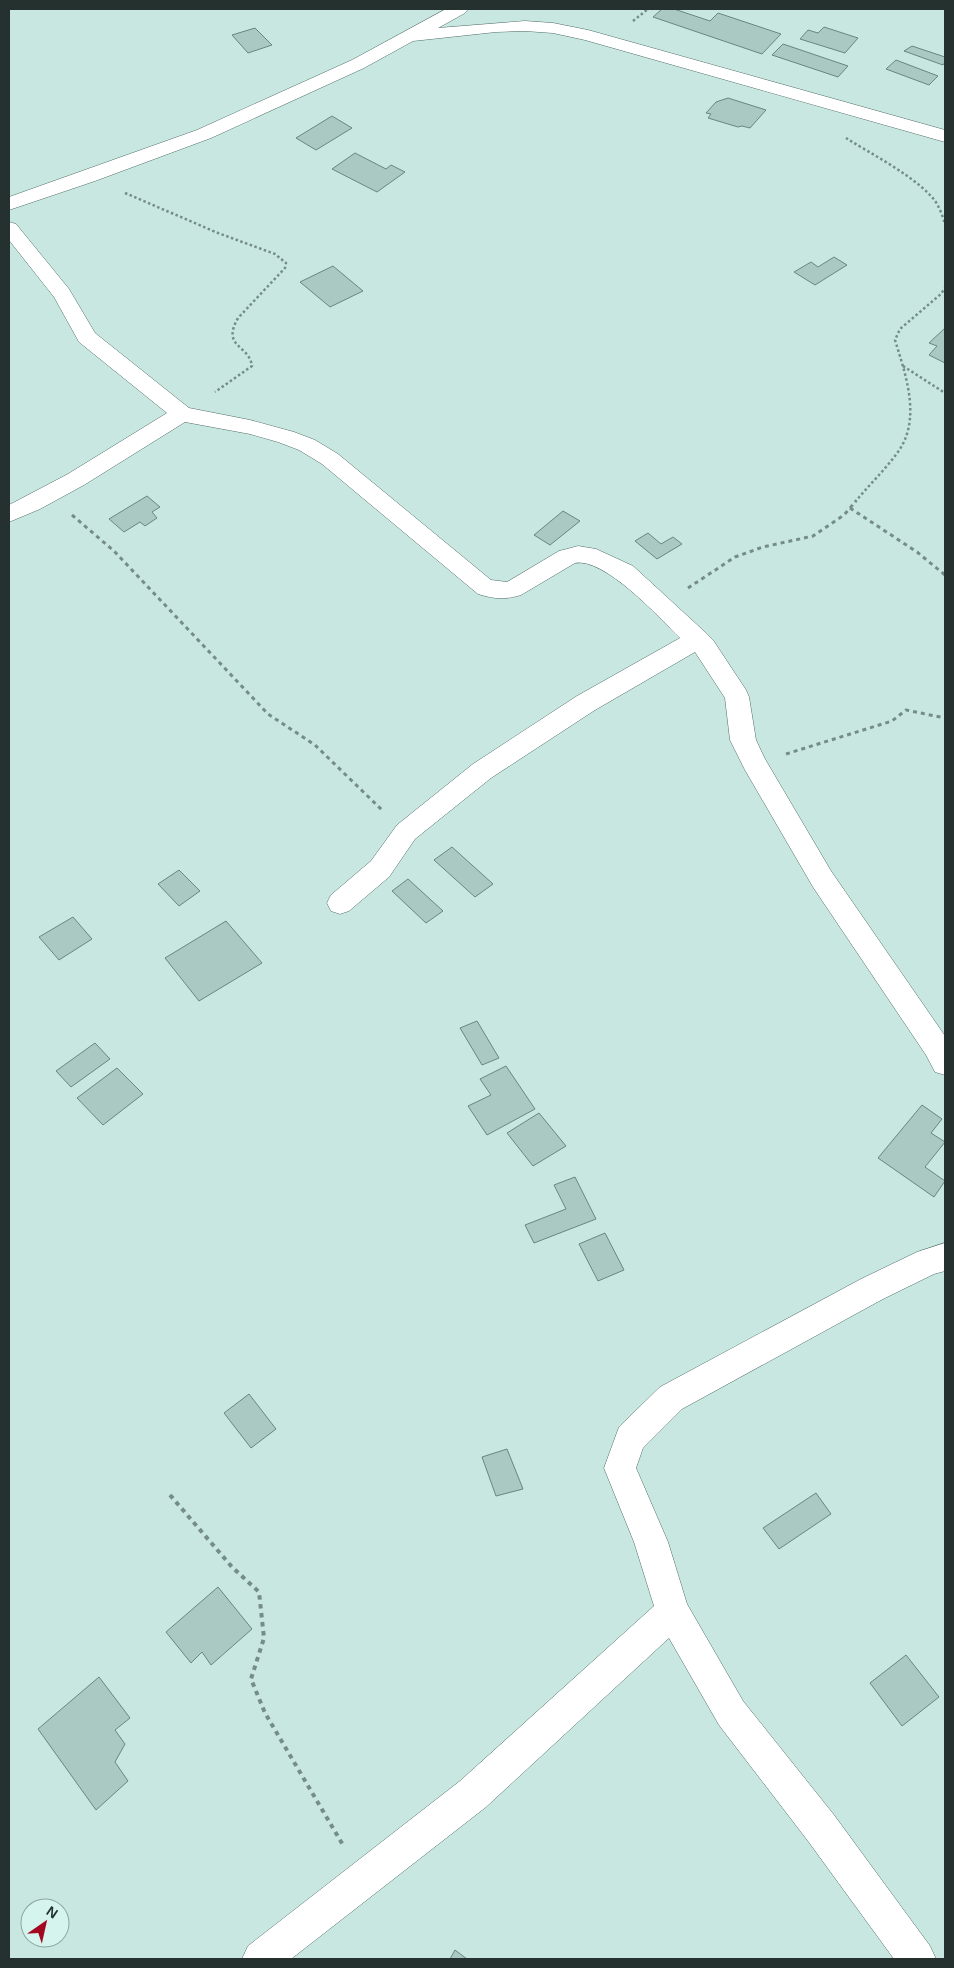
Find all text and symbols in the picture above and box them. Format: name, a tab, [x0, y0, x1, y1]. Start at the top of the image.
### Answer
north arrow	[20, 1898, 70, 1948]
text: N	[44, 1903, 61, 1922]

